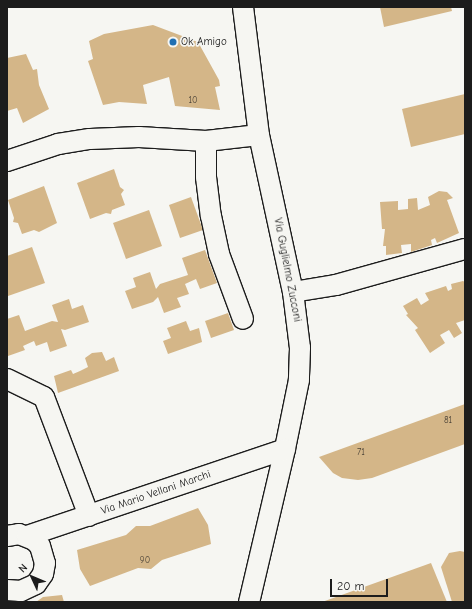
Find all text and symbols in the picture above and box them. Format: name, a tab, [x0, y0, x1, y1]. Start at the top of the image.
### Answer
place label: Ok Amigo	[181, 35, 227, 49]
marker: Ok Amigo	[168, 37, 178, 47]
house number: 10	[188, 95, 198, 105]
street label: Via Guglielmo Zucconi	[270, 217, 304, 323]
house number: 81	[444, 415, 452, 425]
house number: 71	[357, 447, 365, 457]
street label: Via Mario Vellani Marchi	[99, 468, 213, 518]
house number: 90	[140, 555, 150, 565]
north arrow	[12, 557, 52, 597]
text: N	[16, 561, 30, 575]
scale bar	[332, 571, 390, 597]
text: 20 m	[337, 579, 365, 593]

